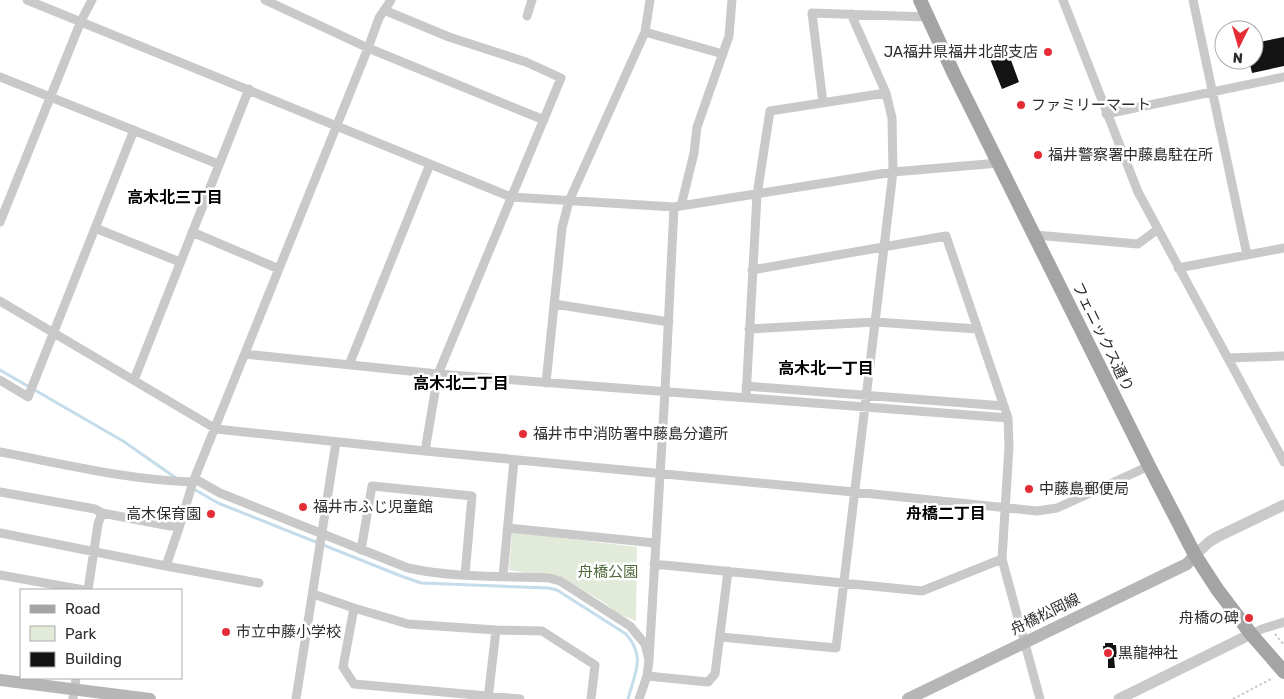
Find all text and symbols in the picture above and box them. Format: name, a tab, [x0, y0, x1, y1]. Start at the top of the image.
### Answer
north arrow	[1214, 20, 1264, 70]
place label: JA福井県福井北部支店	[884, 43, 1038, 61]
marker: JA福井県福井北部支店	[1042, 46, 1054, 58]
text: N	[1232, 49, 1244, 66]
place label: ファミリーマート	[1031, 96, 1151, 114]
marker: ファミリーマート	[1015, 99, 1027, 111]
place label: 福井警察署中藤島駐在所	[1048, 146, 1213, 164]
marker: 福井警察署中藤島駐在所	[1032, 149, 1044, 161]
district label: 高木北三丁目	[127, 188, 223, 207]
street label: フェニックス通り	[1069, 279, 1137, 395]
district label: 高木北一丁目	[778, 359, 874, 378]
district label: 高木北二丁目	[413, 374, 509, 393]
place label: 福井市中消防署中藤島分遣所	[533, 425, 728, 443]
marker: 福井市中消防署中藤島分遣所	[517, 428, 529, 440]
place label: 中藤島郵便局	[1039, 480, 1129, 498]
marker: 中藤島郵便局	[1023, 483, 1035, 495]
place label: 福井市ふじ児童館	[313, 498, 433, 516]
marker: 福井市ふじ児童館	[297, 501, 309, 513]
district label: 舟橋二丁目	[906, 504, 986, 523]
place label: 高木保育園	[126, 505, 201, 523]
marker: 高木保育園	[205, 508, 217, 520]
park label: 舟橋公園	[578, 563, 638, 581]
legend	[20, 589, 182, 679]
street label: 舟橋松岡線	[1007, 589, 1083, 639]
text: Road	[65, 600, 101, 618]
place label: 舟橋の碑	[1179, 609, 1239, 627]
marker: 舟橋の碑	[1243, 612, 1255, 624]
place label: 市立中藤小学校	[236, 623, 341, 641]
text: Park	[65, 625, 96, 643]
marker: 市立中藤小学校	[220, 626, 232, 638]
place label: 黒龍神社	[1118, 644, 1178, 662]
marker: 黒龍神社	[1102, 647, 1114, 659]
text: Building	[65, 650, 122, 668]

